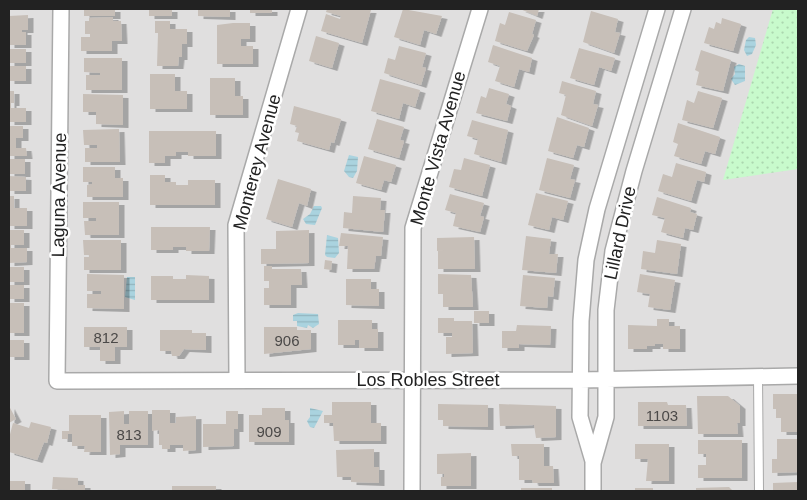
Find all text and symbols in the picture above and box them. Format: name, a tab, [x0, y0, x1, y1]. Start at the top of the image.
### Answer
street label: Monte Vista Avenue	[406, 69, 470, 227]
street label: Monterey Avenue	[229, 92, 285, 232]
street label: Laguna Avenue	[48, 132, 70, 258]
street label: Lillard Drive	[600, 184, 640, 282]
house number: 812	[93, 329, 119, 346]
house number: 906	[274, 332, 300, 349]
street label: Los Robles Street	[356, 370, 500, 390]
house number: 1103	[646, 407, 678, 424]
house number: 909	[256, 423, 282, 440]
house number: 813	[116, 426, 142, 443]

